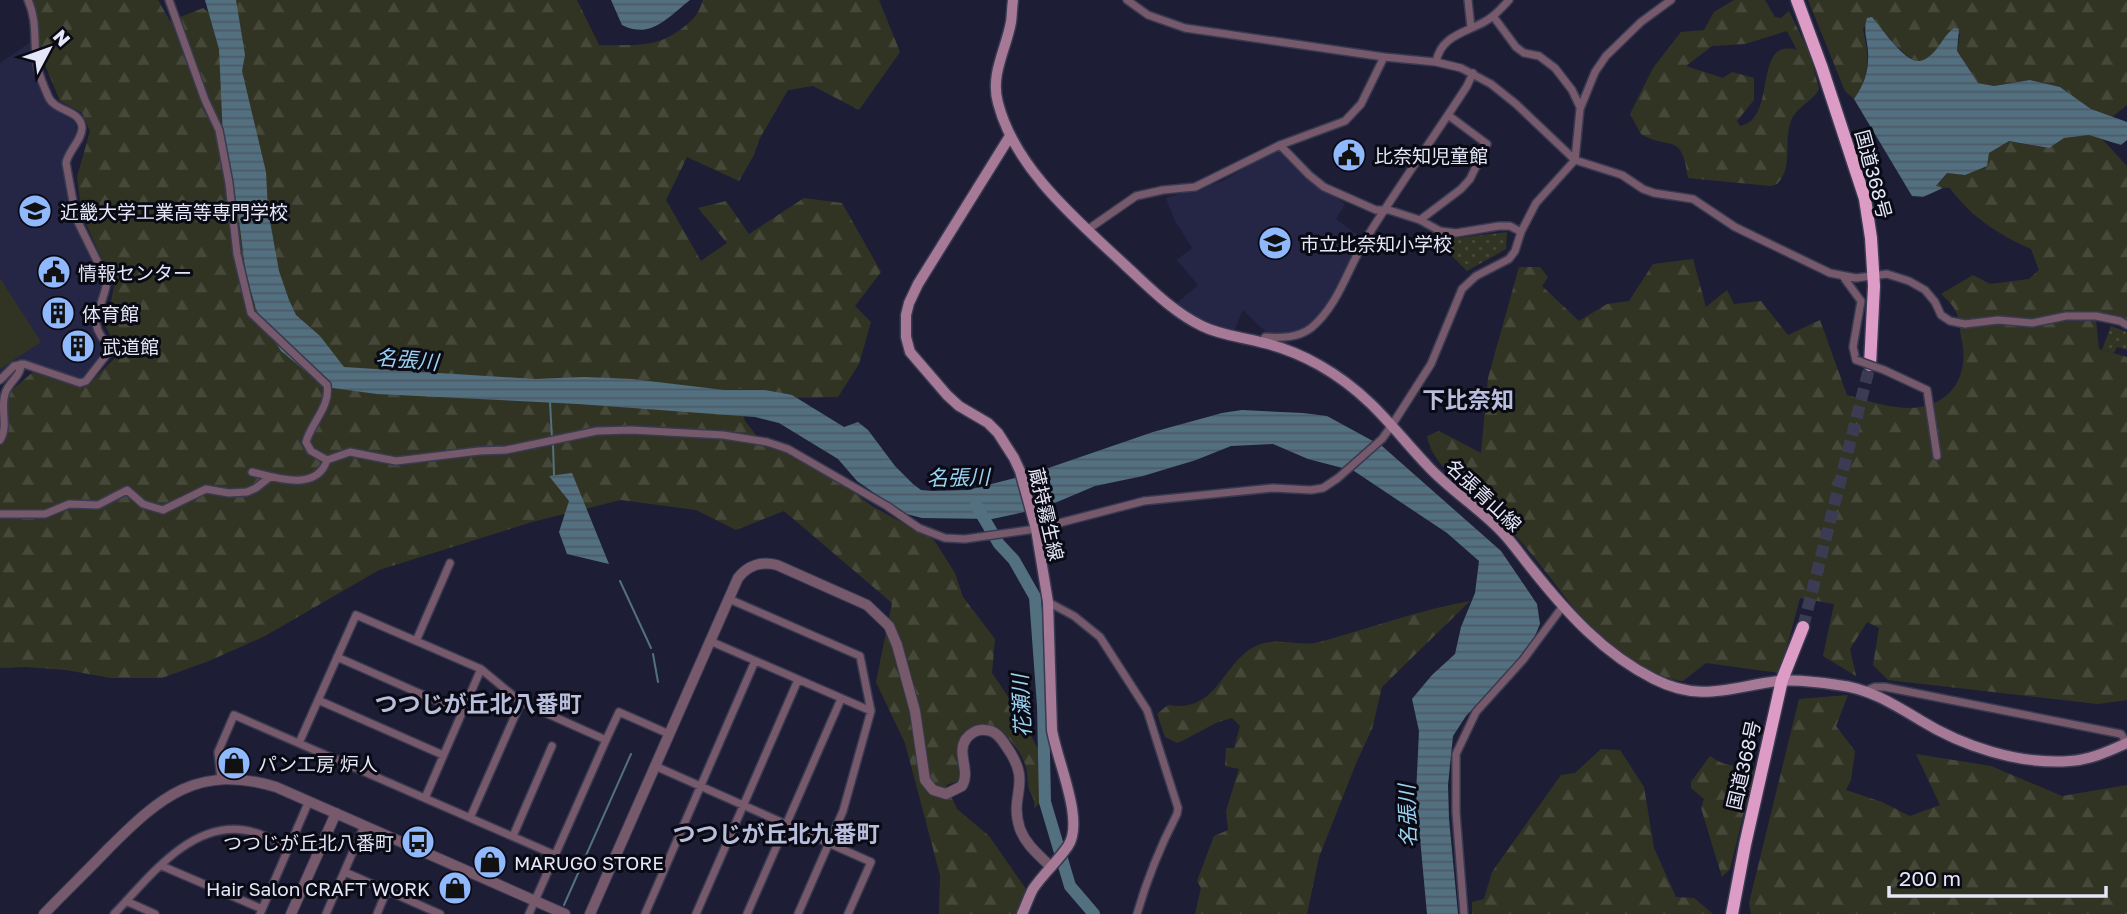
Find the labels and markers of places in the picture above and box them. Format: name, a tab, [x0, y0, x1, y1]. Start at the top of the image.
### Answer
public building icon: 比奈知児童館	[1330, 136, 1368, 174]
place label: 比奈知児童館	[1374, 144, 1488, 167]
school or university icon: 近畿大学工業高等専門学校	[16, 192, 54, 230]
place label: 近畿大学工業高等専門学校	[60, 200, 288, 223]
school or university icon: 市立比奈知小学校	[1256, 224, 1294, 262]
place label: 市立比奈知小学校	[1300, 232, 1452, 255]
public building icon: 情報センター	[35, 253, 73, 291]
place label: 情報センター	[78, 261, 192, 284]
building icon: 体育館	[39, 294, 77, 332]
place label: 体育館	[82, 302, 139, 325]
building icon: 武道館	[59, 327, 97, 365]
place label: 武道館	[102, 335, 159, 358]
shop icon: パン工房 炉人	[215, 744, 253, 782]
place label: パン工房 炉人	[258, 752, 378, 775]
bus stop icon: つつじが丘北八番町	[399, 823, 437, 861]
place label: つつじが丘北八番町	[223, 831, 394, 854]
shop icon: MARUGO STORE	[471, 843, 509, 881]
place label: MARUGO STORE	[514, 851, 664, 874]
shop icon: Hair Salon CRAFT WORK	[436, 869, 474, 907]
place label: Hair Salon CRAFT WORK	[206, 877, 430, 900]

